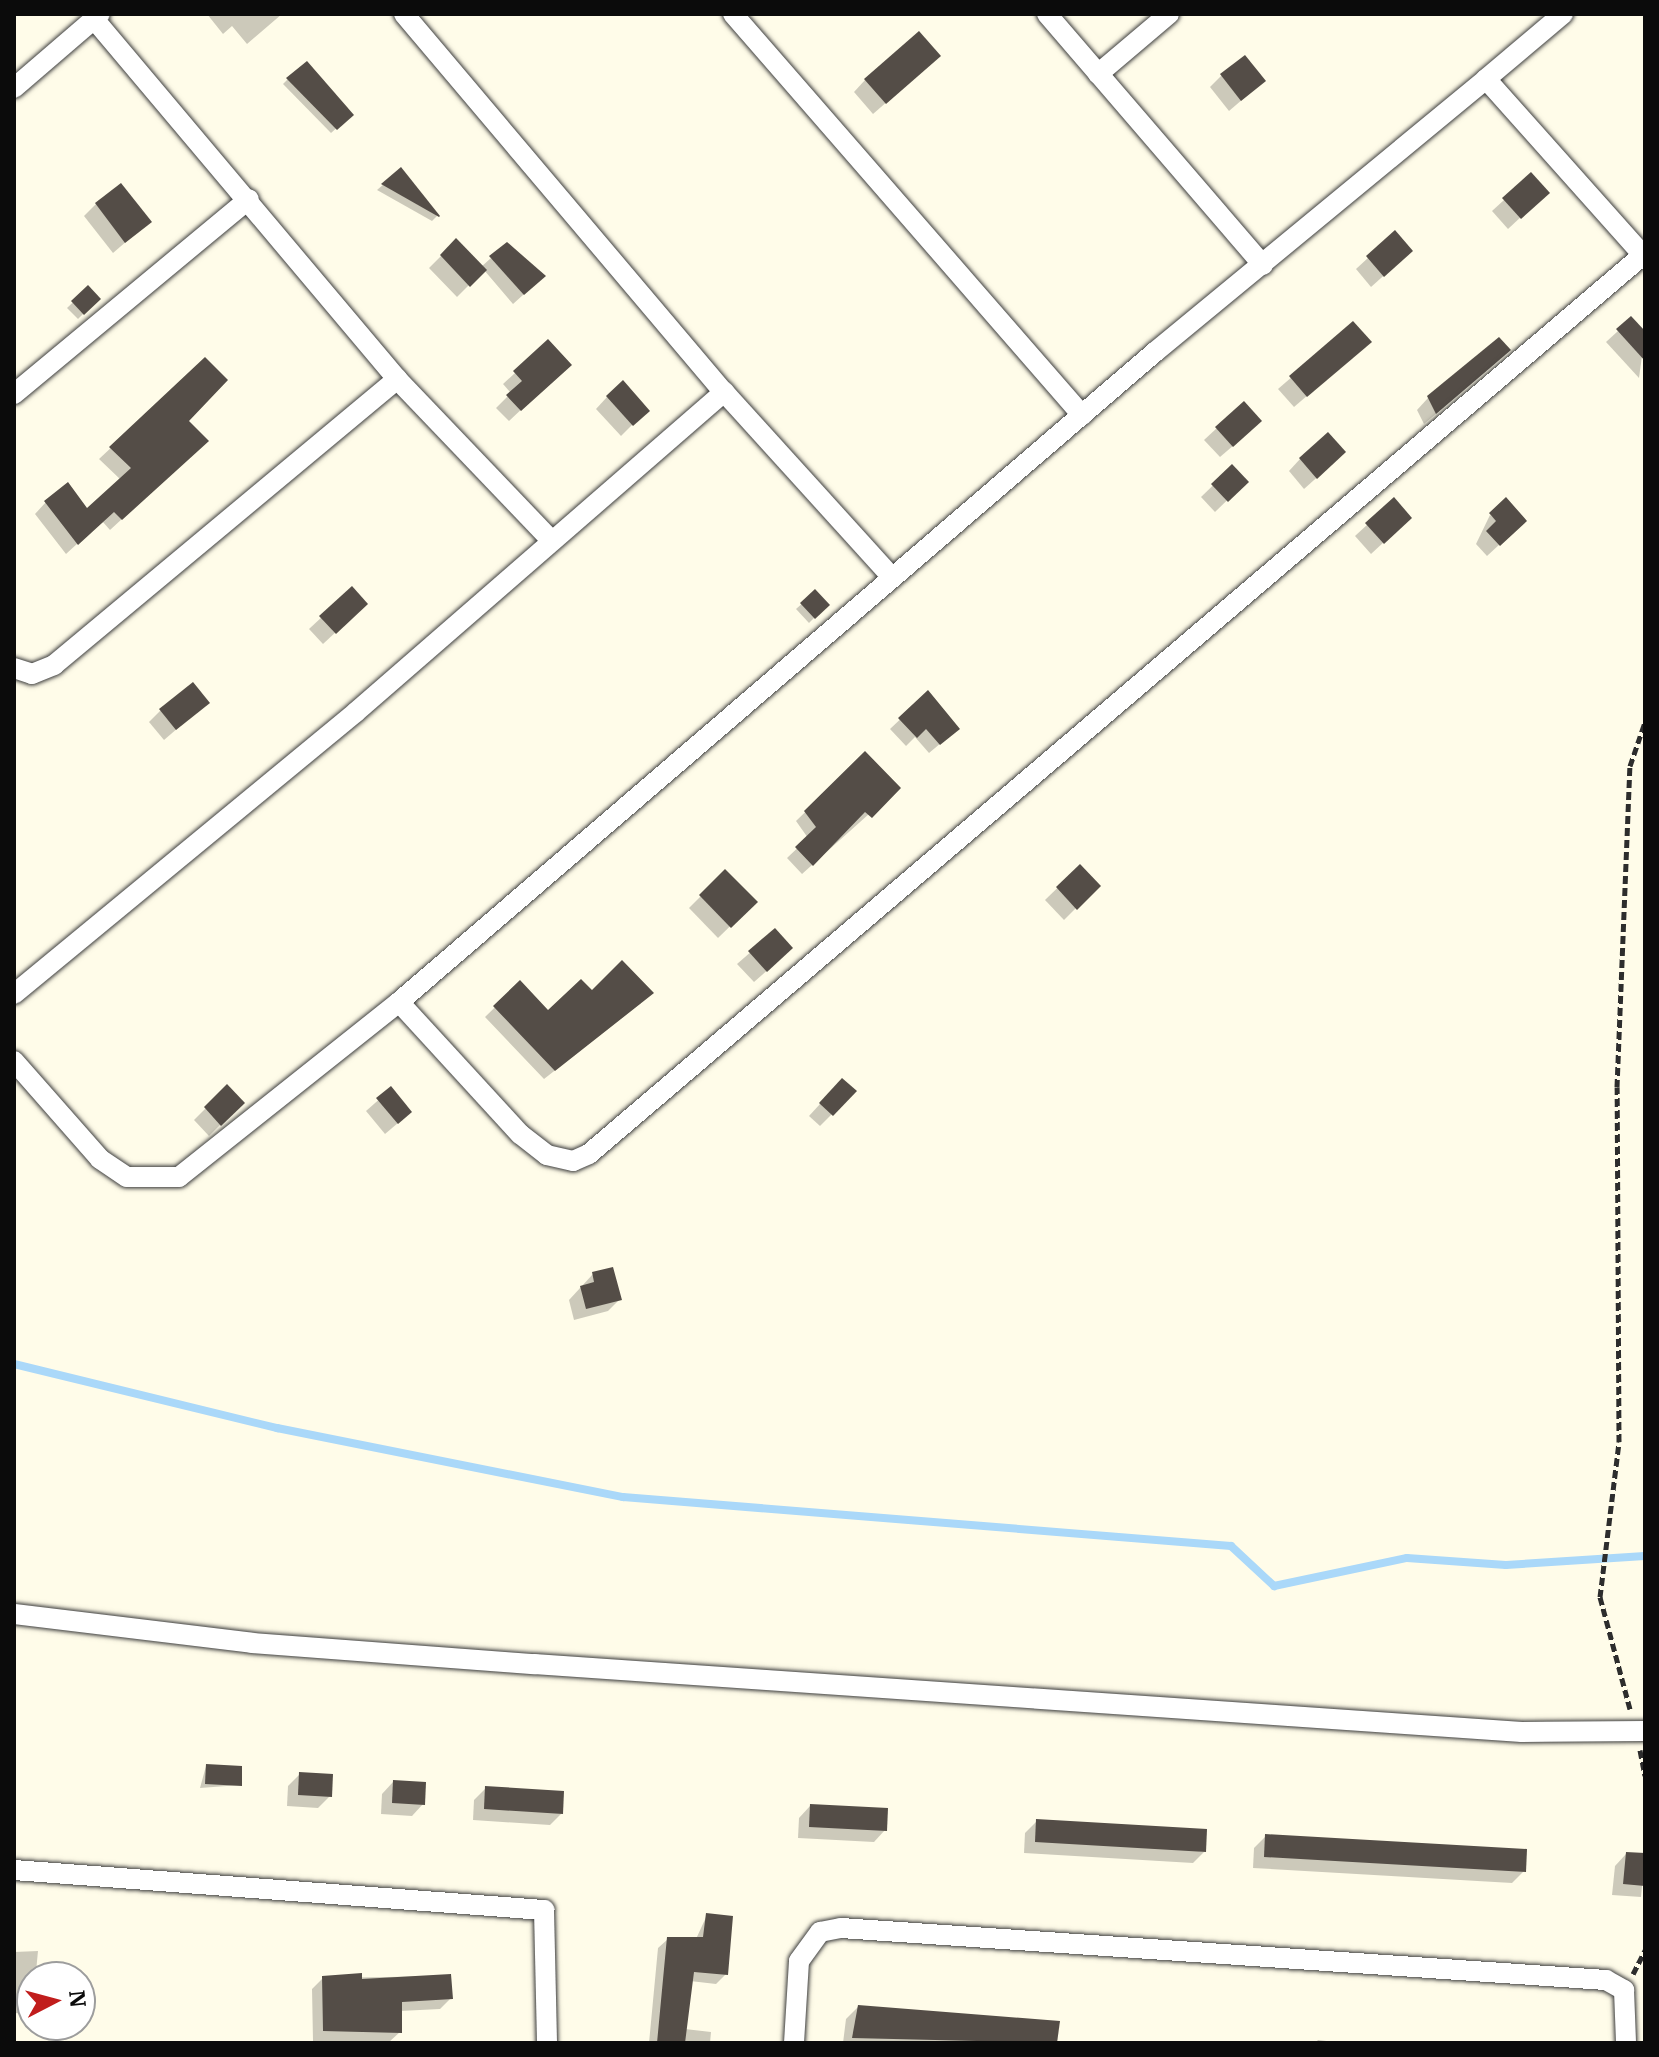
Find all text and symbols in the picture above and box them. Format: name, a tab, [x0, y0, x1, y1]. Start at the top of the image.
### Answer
north arrow	[16, 1961, 96, 2041]
text: N	[63, 1988, 94, 2009]

